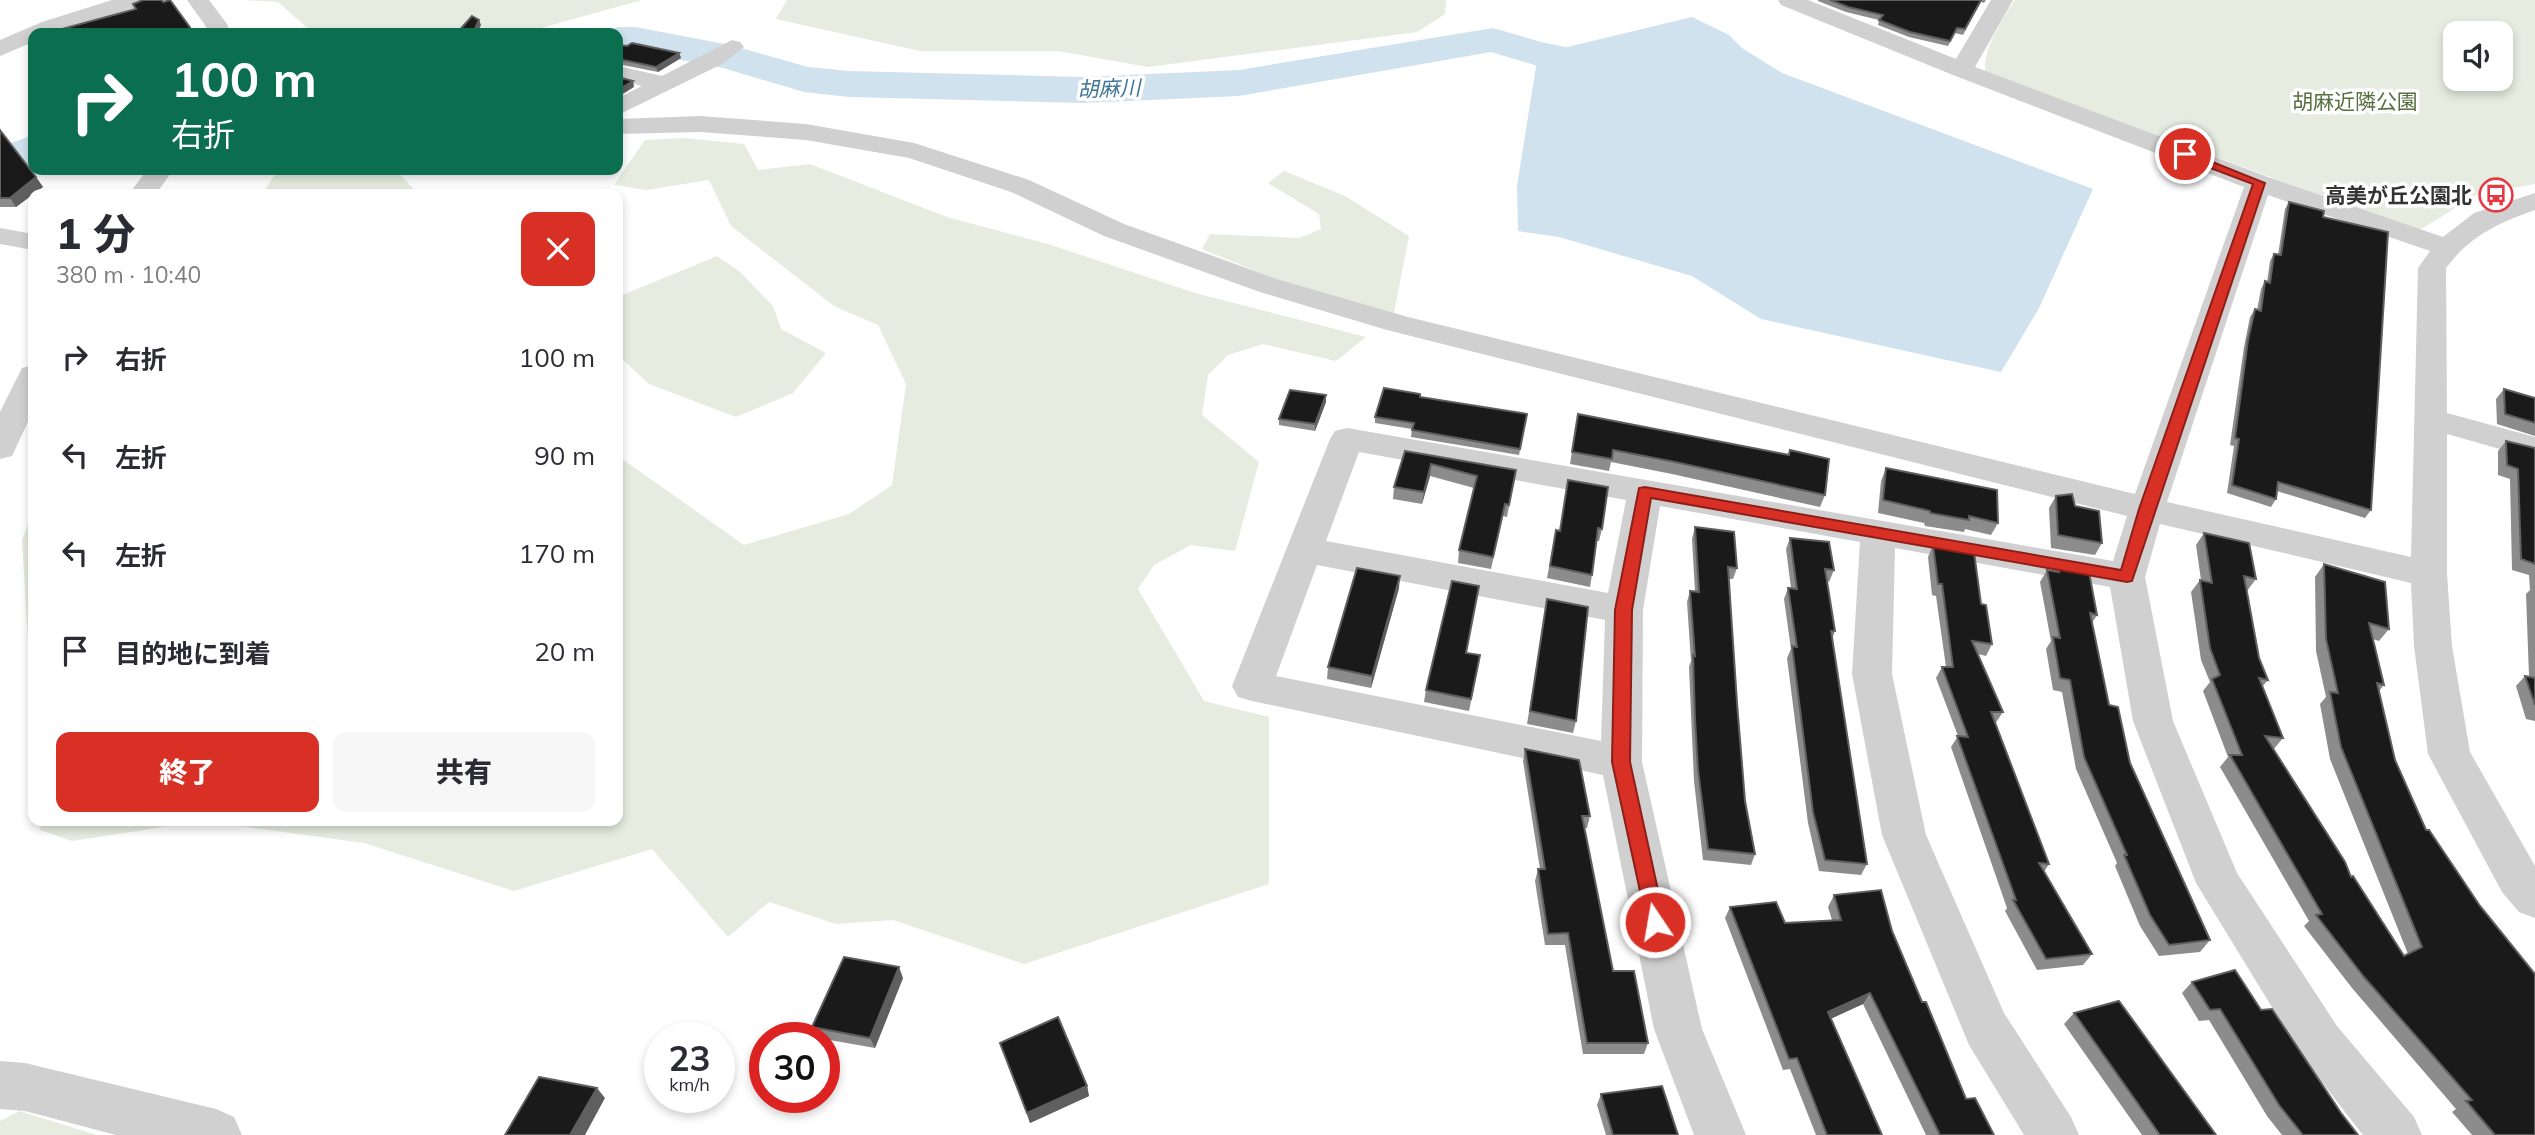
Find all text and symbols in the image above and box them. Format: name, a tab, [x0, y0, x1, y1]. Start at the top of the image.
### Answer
map controls	[2443, 21, 2513, 91]
button: sound	[2443, 21, 2513, 91]
text: 100 m	[171, 48, 317, 109]
icon: right	[56, 56, 147, 147]
water label: 胡麻川	[1077, 74, 1143, 102]
park label: 胡麻近隣公園	[2292, 88, 2418, 114]
text: 右折	[171, 114, 235, 154]
pin	[2155, 124, 2215, 184]
icon: arrive	[2166, 135, 2204, 173]
bus stop icon: 高美が丘公園北	[2477, 176, 2515, 214]
place label: 高美が丘公園北	[2325, 182, 2472, 208]
text: 1 分	[56, 207, 135, 260]
button: close	[521, 212, 595, 286]
text: 380 m · 10:40	[56, 260, 201, 289]
icon: right	[56, 338, 94, 376]
text: 100 m	[519, 341, 595, 374]
text: 右折	[115, 343, 167, 376]
icon: left	[56, 436, 94, 474]
text: 90 m	[534, 439, 595, 472]
text: 左折	[115, 441, 167, 474]
icon: left	[56, 534, 94, 572]
text: 170 m	[519, 537, 595, 570]
text: 左折	[115, 539, 167, 572]
icon: arrive	[56, 632, 94, 670]
text: 20 m	[534, 635, 595, 668]
text: 目的地に到着	[115, 637, 271, 670]
button: 終了	[56, 732, 319, 812]
button: 共有	[333, 732, 595, 812]
position arrow	[1618, 885, 1692, 959]
speed limit sign: 30	[749, 1022, 840, 1113]
text: 23	[668, 1036, 711, 1080]
text: km/h	[669, 1073, 710, 1096]

